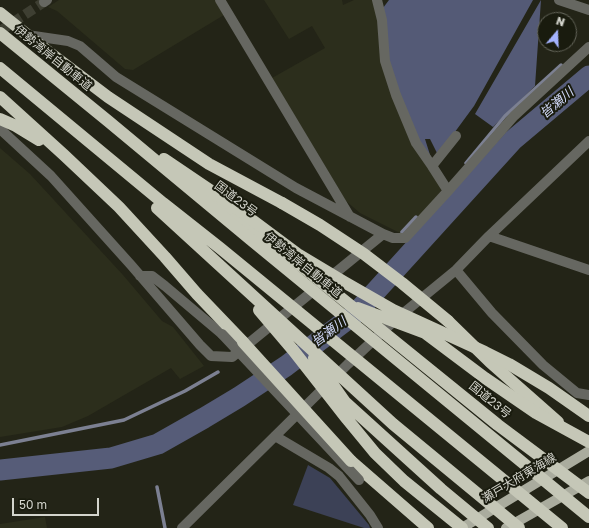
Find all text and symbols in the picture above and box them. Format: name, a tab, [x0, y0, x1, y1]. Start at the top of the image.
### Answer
north arrow	[537, 12, 577, 52]
text: N	[555, 14, 567, 29]
street label: 伊勢湾岸自動車道	[11, 22, 95, 94]
water label: 皆瀬川	[537, 84, 577, 122]
street label: 国道23号	[212, 178, 260, 220]
street label: 伊勢湾岸自動車道	[261, 229, 345, 301]
water label: 皆瀬川	[309, 314, 349, 350]
street label: 国道23号	[466, 379, 514, 421]
street label: 瀬戸大府東海線	[479, 450, 559, 506]
scale bar	[14, 490, 101, 516]
text: 50 m	[19, 497, 47, 512]

